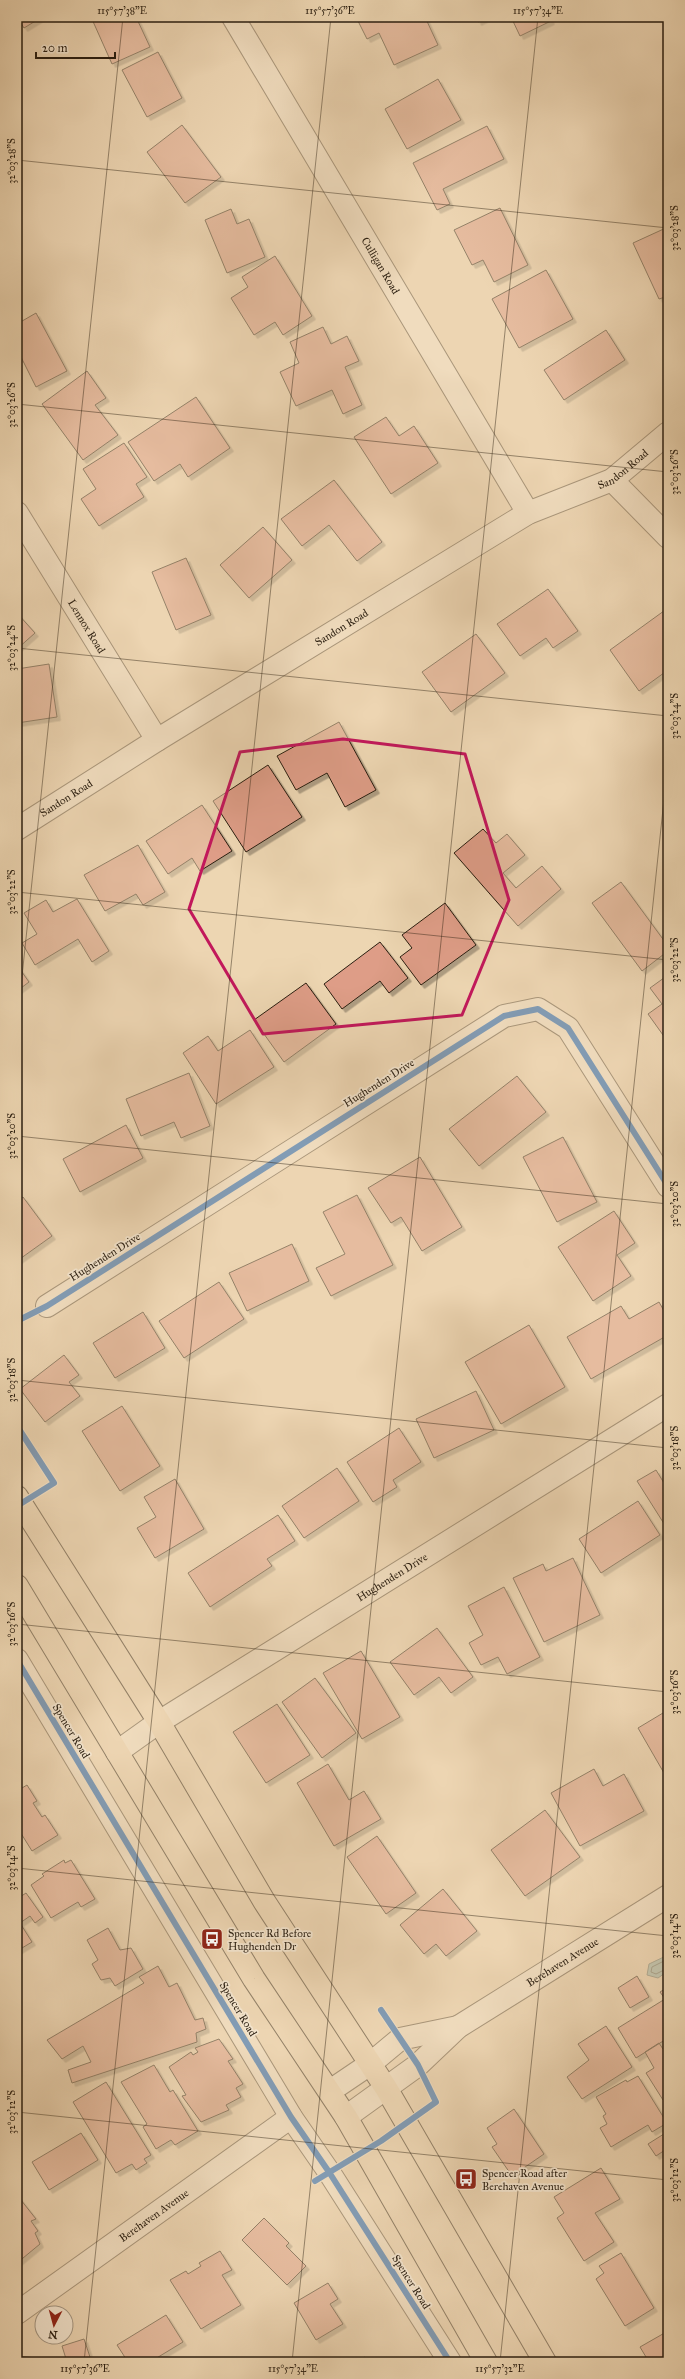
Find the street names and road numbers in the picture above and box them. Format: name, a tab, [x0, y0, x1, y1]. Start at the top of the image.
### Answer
street label: Culligan Road	[359, 235, 403, 297]
street label: Sandon Road	[596, 446, 651, 492]
street label: Lennox Road	[65, 597, 109, 656]
street label: Sandon Road	[312, 606, 371, 648]
street label: Sandon Road	[37, 776, 95, 819]
street label: Hughenden Drive	[341, 1056, 417, 1110]
street label: Hughenden Drive	[67, 1230, 143, 1284]
street label: Hughenden Drive	[354, 1550, 430, 1604]
street label: Spencer Road	[50, 1701, 93, 1761]
street label: Berehaven Avenue	[524, 1934, 601, 1989]
street label: Spencer Road	[217, 1979, 260, 2039]
street label: Berehaven Avenue	[116, 2186, 191, 2244]
street label: Spencer Road	[389, 2252, 433, 2312]

